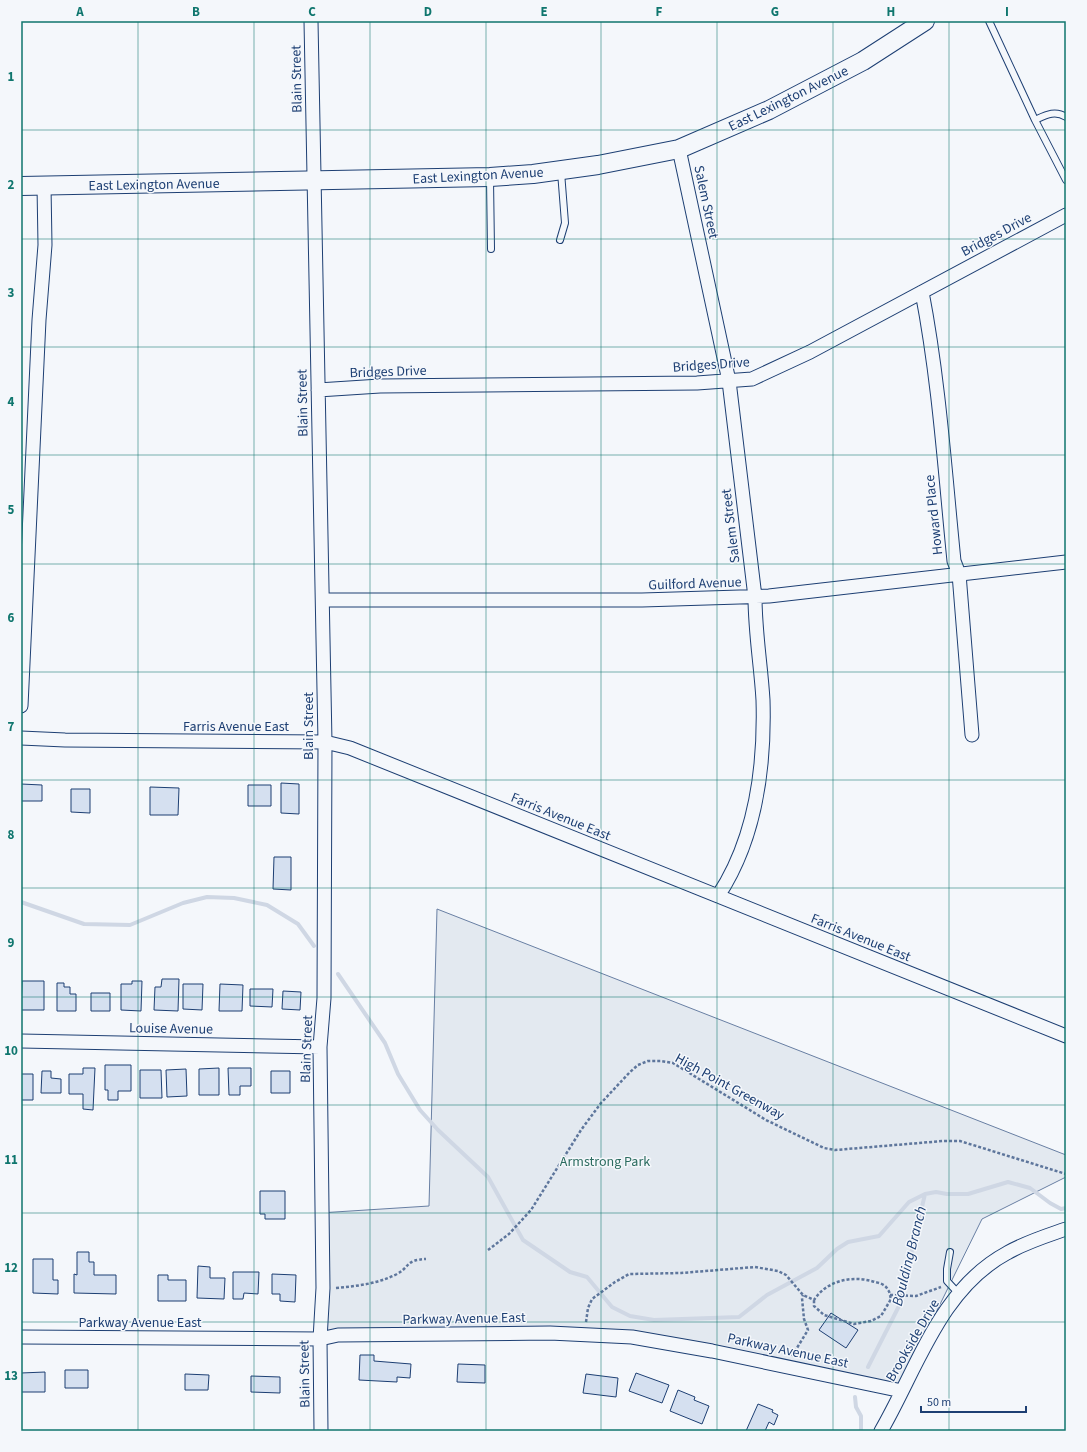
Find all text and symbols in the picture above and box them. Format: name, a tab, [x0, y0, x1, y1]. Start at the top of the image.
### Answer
text: A	[75, 3, 84, 21]
text: B	[192, 3, 200, 21]
text: C	[308, 3, 316, 21]
text: D	[424, 3, 432, 21]
text: E	[540, 3, 548, 21]
text: F	[656, 3, 663, 21]
text: G	[771, 3, 779, 21]
text: H	[887, 3, 895, 21]
text: I	[1005, 3, 1009, 21]
street label: Blain Street	[286, 45, 308, 113]
street label: East Lexington Avenue	[725, 61, 852, 137]
text: 1	[8, 68, 15, 86]
street label: East Lexington Avenue	[412, 163, 544, 189]
street label: Salem Street	[688, 164, 724, 241]
street label: East Lexington Avenue	[88, 174, 220, 196]
text: 2	[8, 176, 15, 194]
street label: Bridges Drive	[958, 208, 1035, 262]
text: 3	[8, 284, 15, 302]
street label: Bridges Drive	[672, 352, 750, 378]
street label: Bridges Drive	[349, 361, 427, 383]
street label: Blain Street	[292, 369, 314, 437]
text: 4	[8, 393, 15, 411]
street label: Howard Place	[920, 474, 948, 556]
street label: Salem Street	[716, 487, 745, 564]
text: 5	[8, 501, 15, 519]
street label: Guilford Avenue	[648, 572, 742, 596]
text: 6	[8, 609, 15, 627]
street label: Blain Street	[299, 692, 319, 760]
street label: Farris Avenue East	[183, 717, 289, 737]
text: 7	[8, 718, 15, 736]
street label: Farris Avenue East	[508, 788, 614, 846]
text: 8	[8, 826, 15, 844]
street label: Farris Avenue East	[808, 909, 914, 967]
text: 9	[8, 934, 15, 952]
street label: Blain Street	[296, 1015, 318, 1083]
street label: Louise Avenue	[129, 1018, 213, 1040]
text: 10	[4, 1042, 18, 1060]
street label: High Point Greenway	[671, 1048, 788, 1125]
text: 11	[4, 1151, 18, 1169]
park label: Armstrong Park	[560, 1152, 650, 1172]
water label: Boulding Branch	[887, 1204, 932, 1308]
text: 12	[4, 1259, 18, 1277]
street label: Brookside Drive	[881, 1296, 945, 1385]
street label: Parkway Avenue East	[402, 1308, 526, 1330]
street label: Parkway Avenue East	[78, 1313, 202, 1333]
street label: Parkway Avenue East	[725, 1328, 850, 1374]
street label: Blain Street	[294, 1340, 316, 1408]
text: 13	[4, 1367, 18, 1385]
scale bar	[921, 1388, 1026, 1414]
text: 50 m	[927, 1394, 951, 1411]

